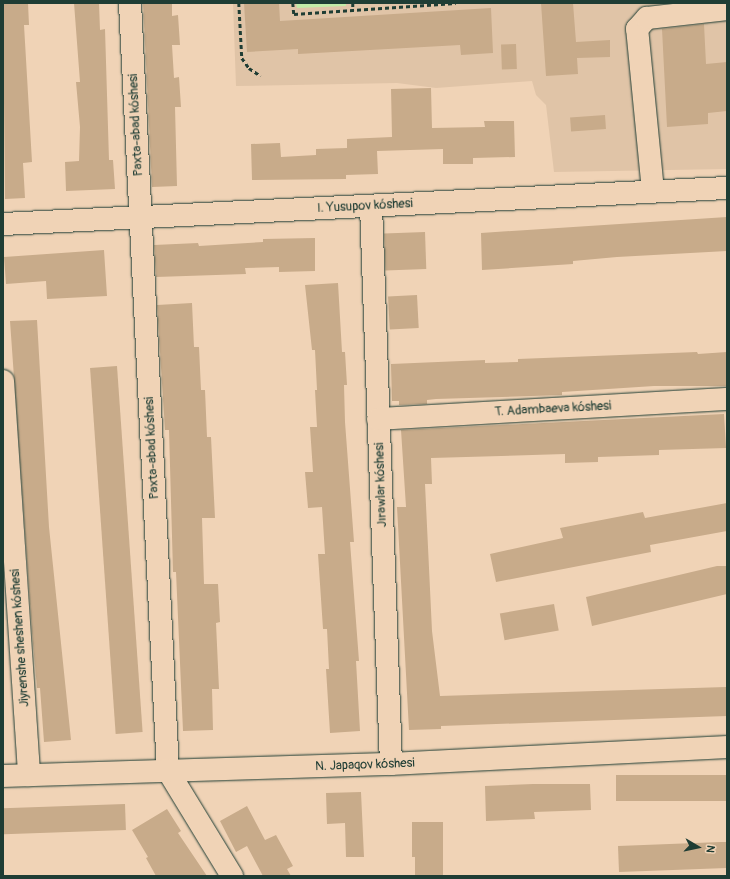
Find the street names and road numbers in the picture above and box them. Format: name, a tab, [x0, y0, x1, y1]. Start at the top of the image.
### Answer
street label: Paxta-abad kóshesi	[126, 73, 146, 177]
street label: I. Yusupov kóshesi	[317, 196, 413, 216]
street label: Paxta-abad kóshesi	[142, 396, 162, 500]
street label: T. Adambaeva kóshesi	[494, 398, 612, 420]
street label: Jırawlar kóshesi	[372, 442, 390, 528]
street label: Jiyrenshe sheshen kóshesi	[7, 568, 33, 708]
street label: N. Japaqov kóshesi	[315, 755, 415, 775]

